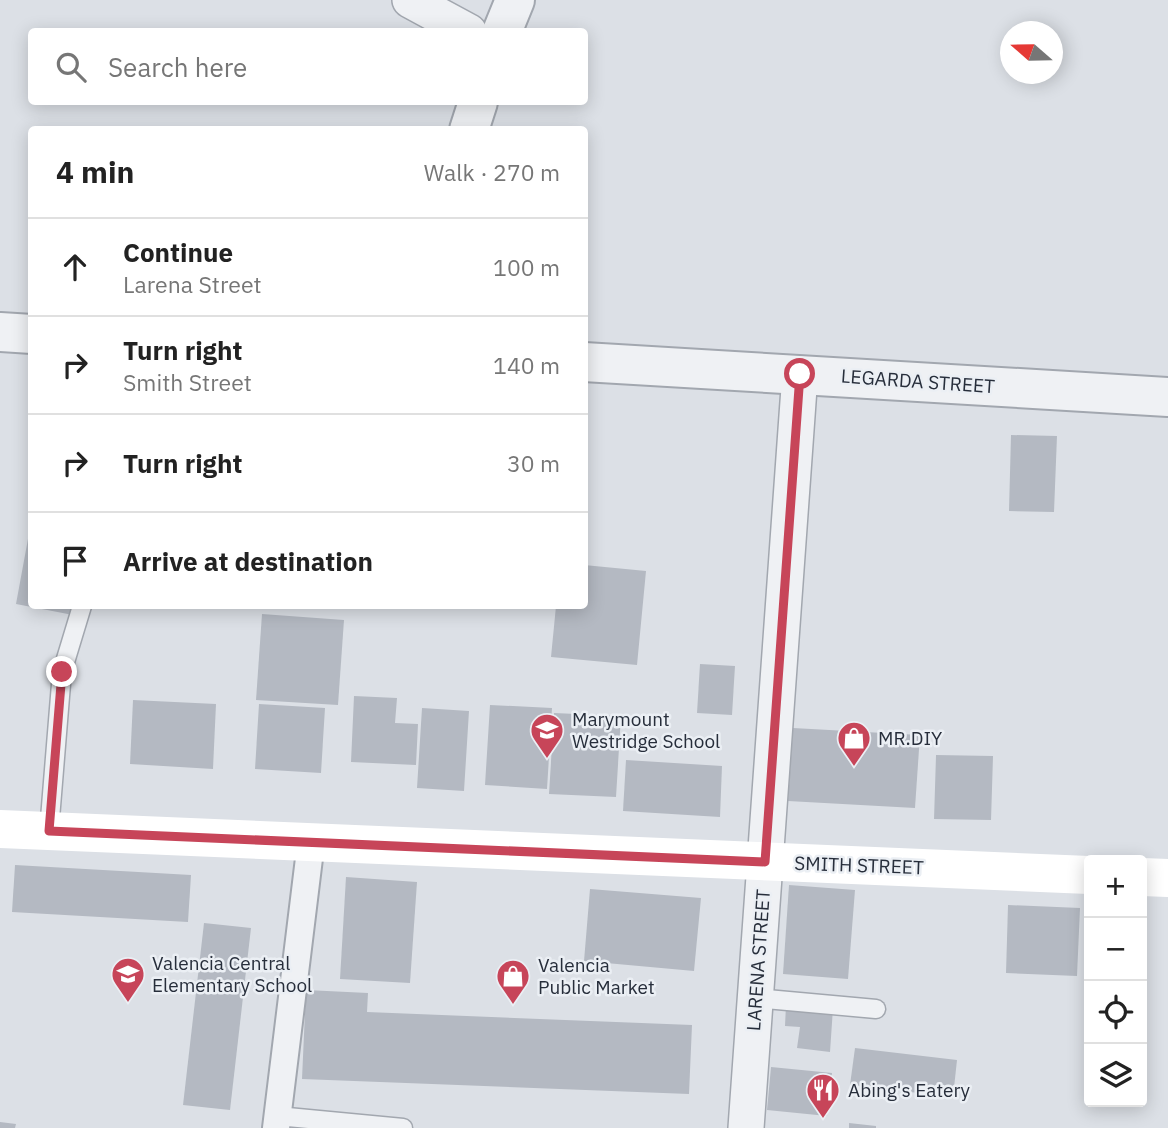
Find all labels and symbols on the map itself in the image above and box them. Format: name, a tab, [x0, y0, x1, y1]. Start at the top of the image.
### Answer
north arrow	[1000, 21, 1063, 84]
route start	[784, 358, 815, 389]
street label: LEGARDA STREET	[840, 364, 996, 398]
route end	[46, 656, 77, 687]
place label: Marymount Westridge School	[572, 707, 720, 753]
school or university icon: Marymount Westridge School	[528, 711, 566, 760]
shop icon: MR.DIY	[835, 719, 873, 768]
place label: MR.DIY	[878, 726, 943, 750]
street label: SMITH STREET	[794, 851, 924, 879]
street label: LARENA STREET	[741, 888, 775, 1032]
place label: Valencia Central Elementary School	[152, 951, 312, 997]
place label: Valencia Public Market	[538, 953, 655, 999]
school or university icon: Valencia Central Elementary School	[109, 955, 147, 1004]
shop icon: Valencia Public Market	[494, 957, 532, 1006]
restaurant icon: Abing's Eatery	[804, 1071, 842, 1120]
place label: Abing's Eatery	[848, 1078, 971, 1102]

